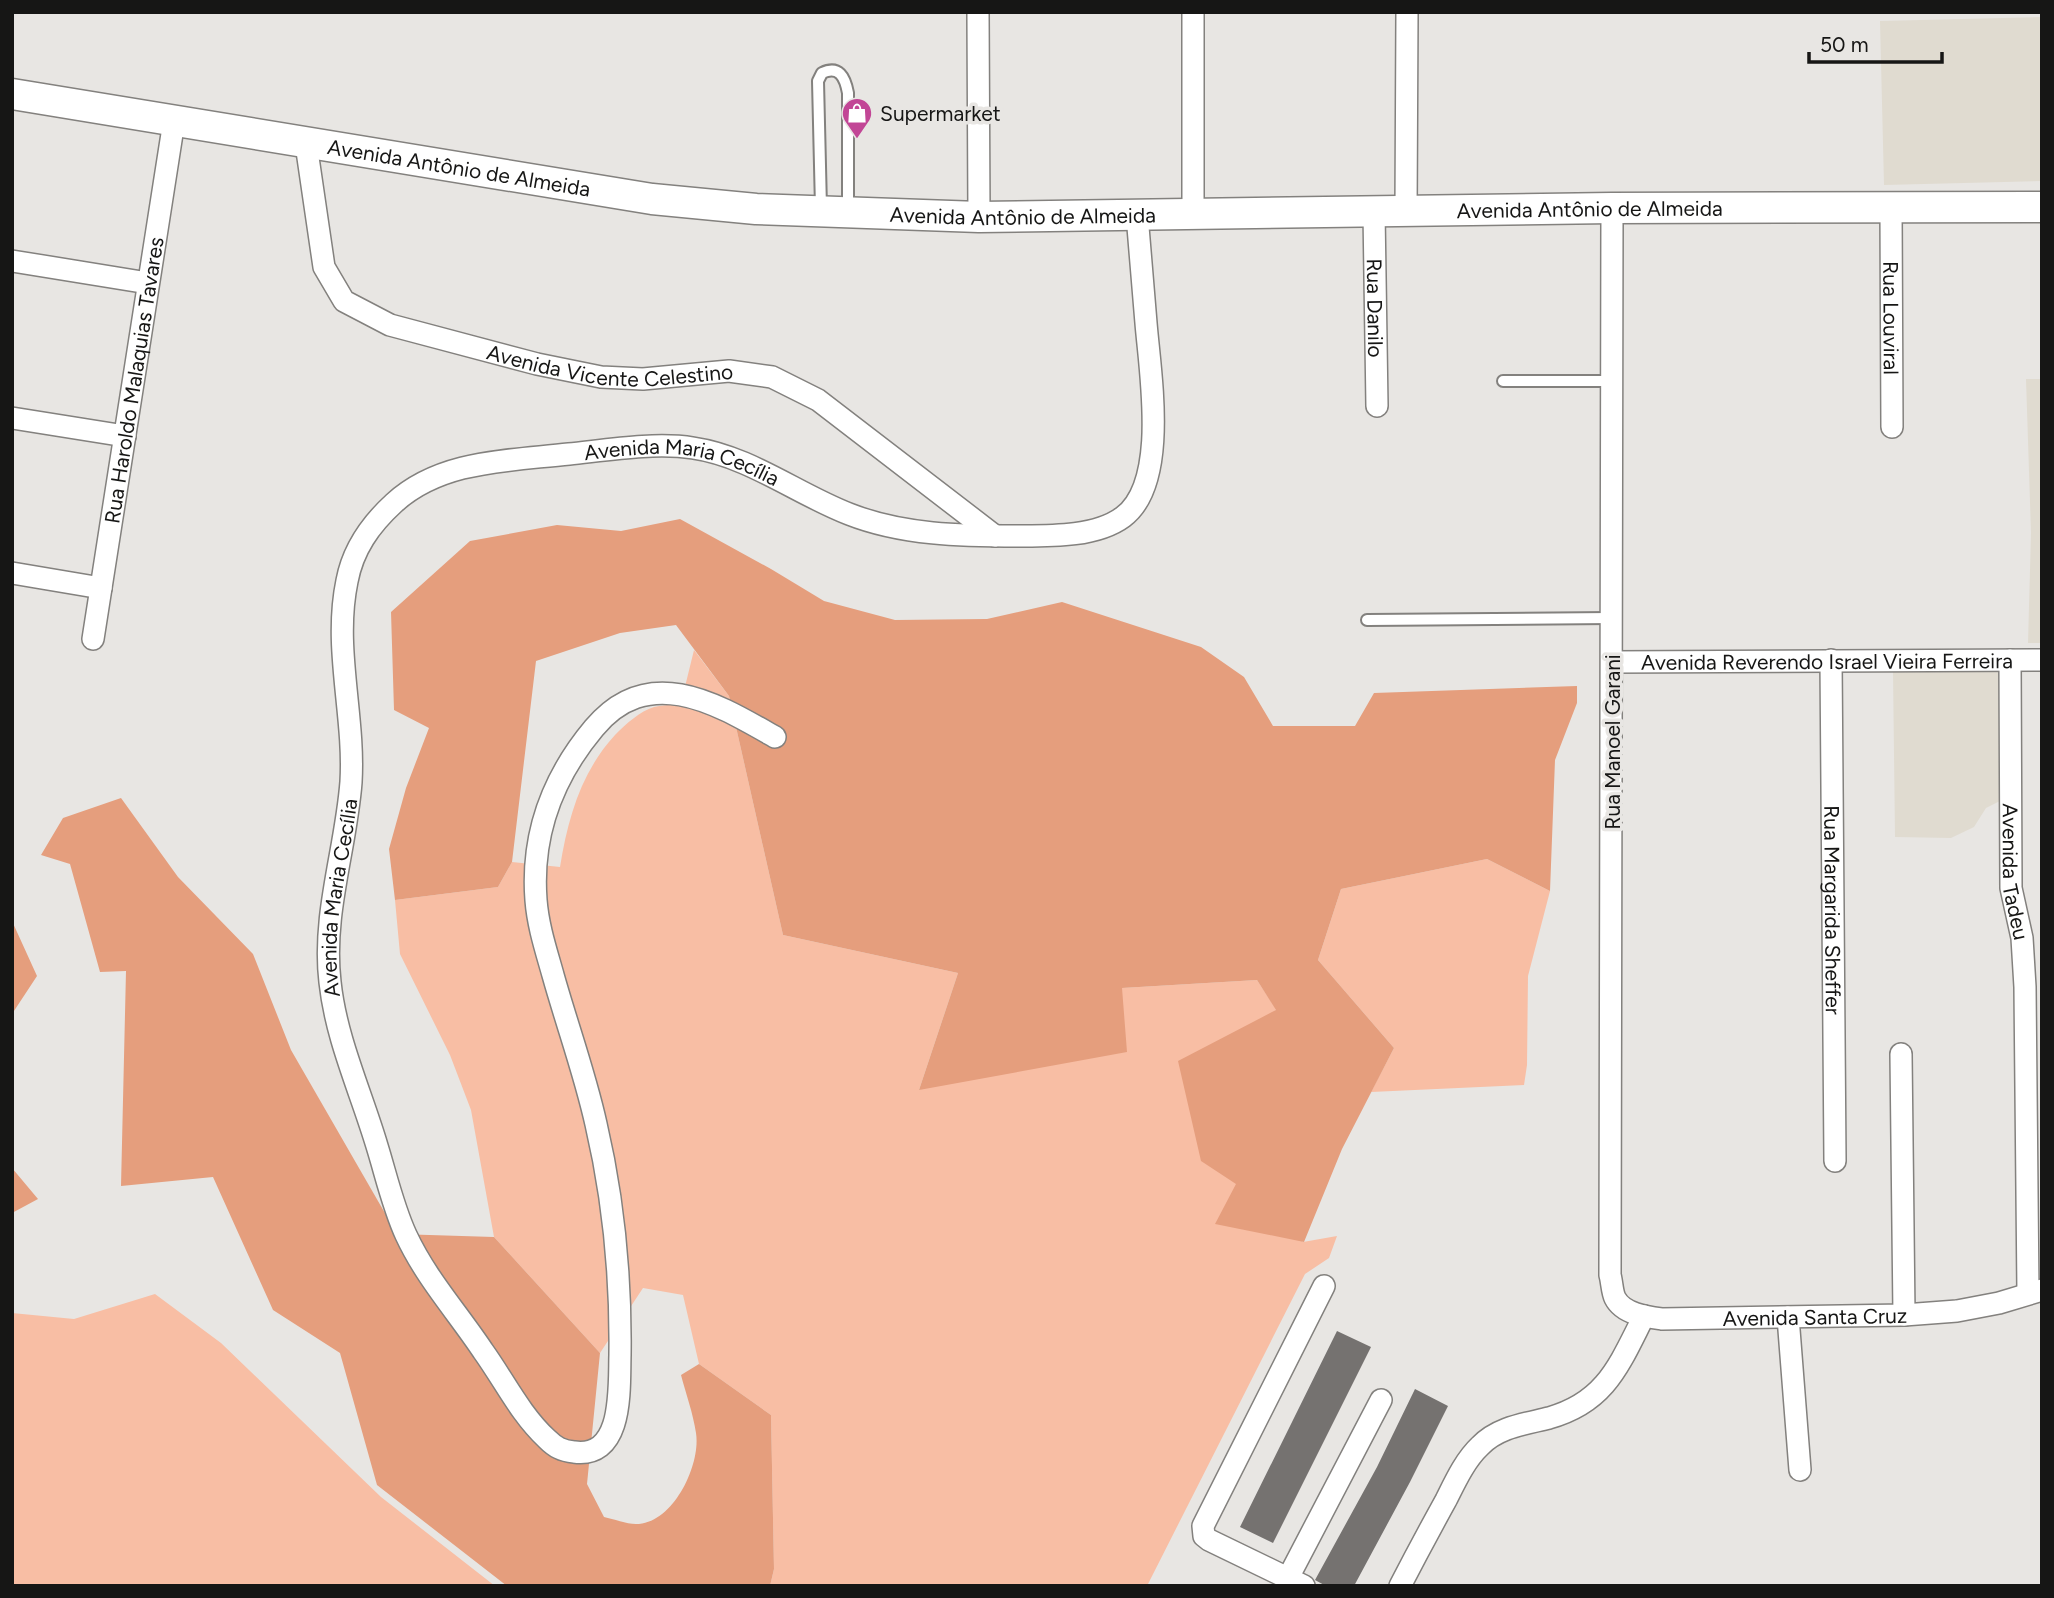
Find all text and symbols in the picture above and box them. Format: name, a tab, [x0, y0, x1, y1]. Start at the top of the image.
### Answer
scale bar	[1809, 21, 1942, 65]
text: 50 m	[1820, 32, 1869, 57]
shop icon: Supermarket	[840, 96, 874, 140]
place label: Supermarket	[880, 101, 1001, 126]
street label: Avenida Antônio de Almeida	[326, 133, 592, 201]
street label: Avenida Antônio de Almeida	[1457, 195, 1723, 223]
street label: Avenida Antônio de Almeida	[889, 201, 1156, 230]
street label: Rua Haroldo Malaquias Tavares	[99, 235, 168, 525]
street label: Rua Danilo	[1362, 258, 1389, 358]
street label: Rua Louviral	[1879, 261, 1904, 375]
street label: Avenida Vicente Celestino	[484, 339, 734, 392]
street label: Avenida Maria Cecília	[583, 433, 784, 491]
street label: Avenida Reverendo Israel Vieira Ferreira	[1641, 648, 2013, 674]
street label: Rua Manoel Garani	[1600, 654, 1625, 830]
street label: Avenida Maria Cecília	[316, 797, 362, 999]
street label: Avenida Tadeu	[1998, 803, 2035, 942]
street label: Rua Margarida Sheffer	[1820, 805, 1846, 1015]
street label: Avenida Santa Cruz	[1723, 1302, 1907, 1330]

